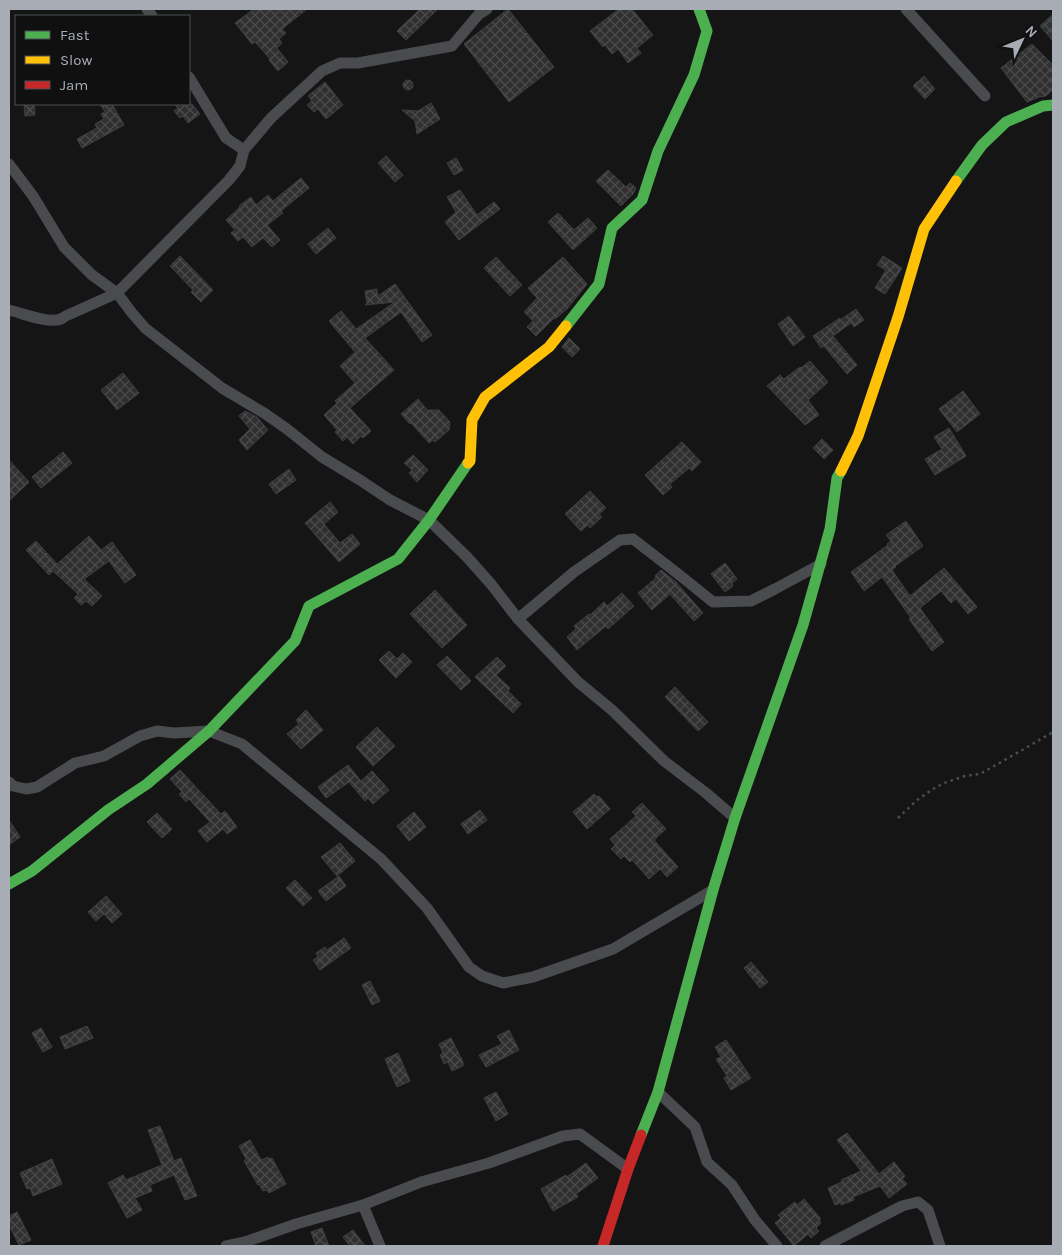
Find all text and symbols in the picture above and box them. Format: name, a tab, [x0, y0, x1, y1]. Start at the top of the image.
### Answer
legend	[15, 15, 190, 105]
north arrow	[997, 15, 1047, 65]
text: N	[1021, 22, 1041, 41]
text: Fast	[60, 26, 90, 44]
text: Slow	[60, 51, 92, 69]
text: Jam	[60, 76, 88, 94]

